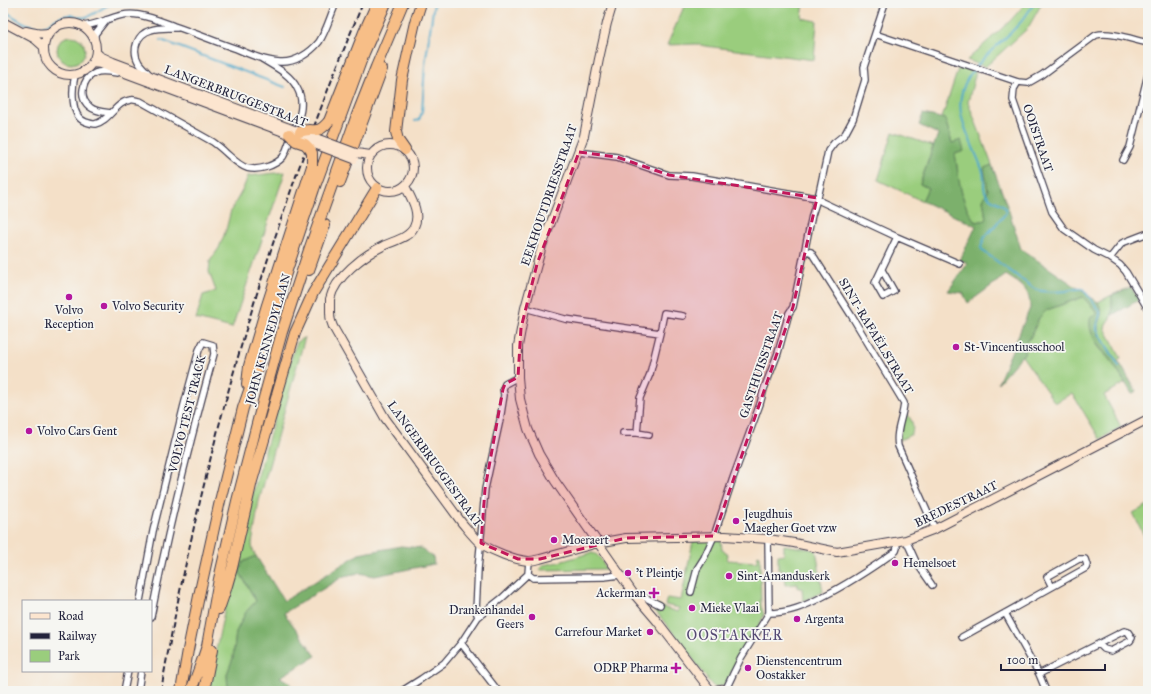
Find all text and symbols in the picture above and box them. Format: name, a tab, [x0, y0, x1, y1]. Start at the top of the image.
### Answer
street label: LANGERBRUGGESTRAAT	[162, 62, 310, 130]
street label: OOISTRAAT	[1020, 102, 1056, 174]
street label: EEKHOUTDRIESSTRAAT	[518, 122, 580, 268]
street label: JOHN KENNEDYLAAN	[242, 272, 294, 408]
street label: SINT-RAFAËLSTRAAT	[836, 275, 917, 396]
marker: Volvo Reception	[64, 292, 74, 302]
place label: Volvo Security	[111, 299, 184, 313]
marker: Volvo Security	[99, 301, 109, 311]
place label: Volvo Reception	[44, 303, 94, 331]
street label: GASTHUISSTRAAT	[736, 310, 786, 420]
place label: St-Vincentiusschool	[964, 340, 1065, 354]
marker: St-Vincentiusschool	[951, 342, 961, 352]
street label: VOLVO TEST TRACK	[165, 353, 208, 475]
street label: LANGERBRUGGESTRAAT	[385, 398, 485, 530]
place label: Volvo Cars Gent	[36, 424, 118, 438]
marker: Volvo Cars Gent	[24, 426, 34, 436]
street label: BREDESTRAAT	[912, 478, 1000, 530]
place label: Jeugdhuis Maegher Goet vzw	[742, 507, 837, 536]
marker: Jeugdhuis Maegher Goet vzw	[731, 516, 741, 526]
place label: Moeraert	[562, 533, 609, 547]
marker: Moeraert	[549, 535, 559, 545]
place label: Hemelsoet	[903, 556, 957, 570]
marker: Hemelsoet	[890, 558, 900, 568]
place label: 't Pleintje	[636, 566, 683, 580]
marker: 't Pleintje	[623, 568, 633, 578]
place label: Sint-Amanduskerk	[737, 569, 830, 583]
marker: Sint-Amanduskerk	[724, 571, 734, 581]
place label: Ackerman	[595, 586, 647, 600]
marker: Ackerman	[649, 588, 659, 598]
legend	[22, 600, 152, 672]
place label: Mieke Vlaai	[700, 601, 760, 615]
place label: Drankenhandel Geers	[449, 603, 525, 631]
marker: Mieke Vlaai	[687, 603, 697, 613]
text: Road	[58, 609, 84, 623]
marker: Drankenhandel Geers	[527, 612, 537, 622]
place label: Argenta	[804, 612, 845, 627]
marker: Argenta	[792, 614, 802, 624]
place label: Carrefour Market	[555, 625, 643, 639]
marker: Carrefour Market	[645, 627, 655, 637]
district label: OOSTAKKER	[687, 627, 784, 644]
text: Railway	[58, 629, 97, 643]
scale bar	[1001, 646, 1105, 672]
text: Park	[58, 649, 80, 663]
text: 100 m	[1007, 653, 1038, 667]
place label: Dienstencentrum Oostakker	[756, 654, 842, 682]
place label: ODRP Pharma	[594, 661, 669, 675]
marker: ODRP Pharma	[671, 663, 681, 673]
marker: Dienstencentrum Oostakker	[743, 663, 753, 673]

